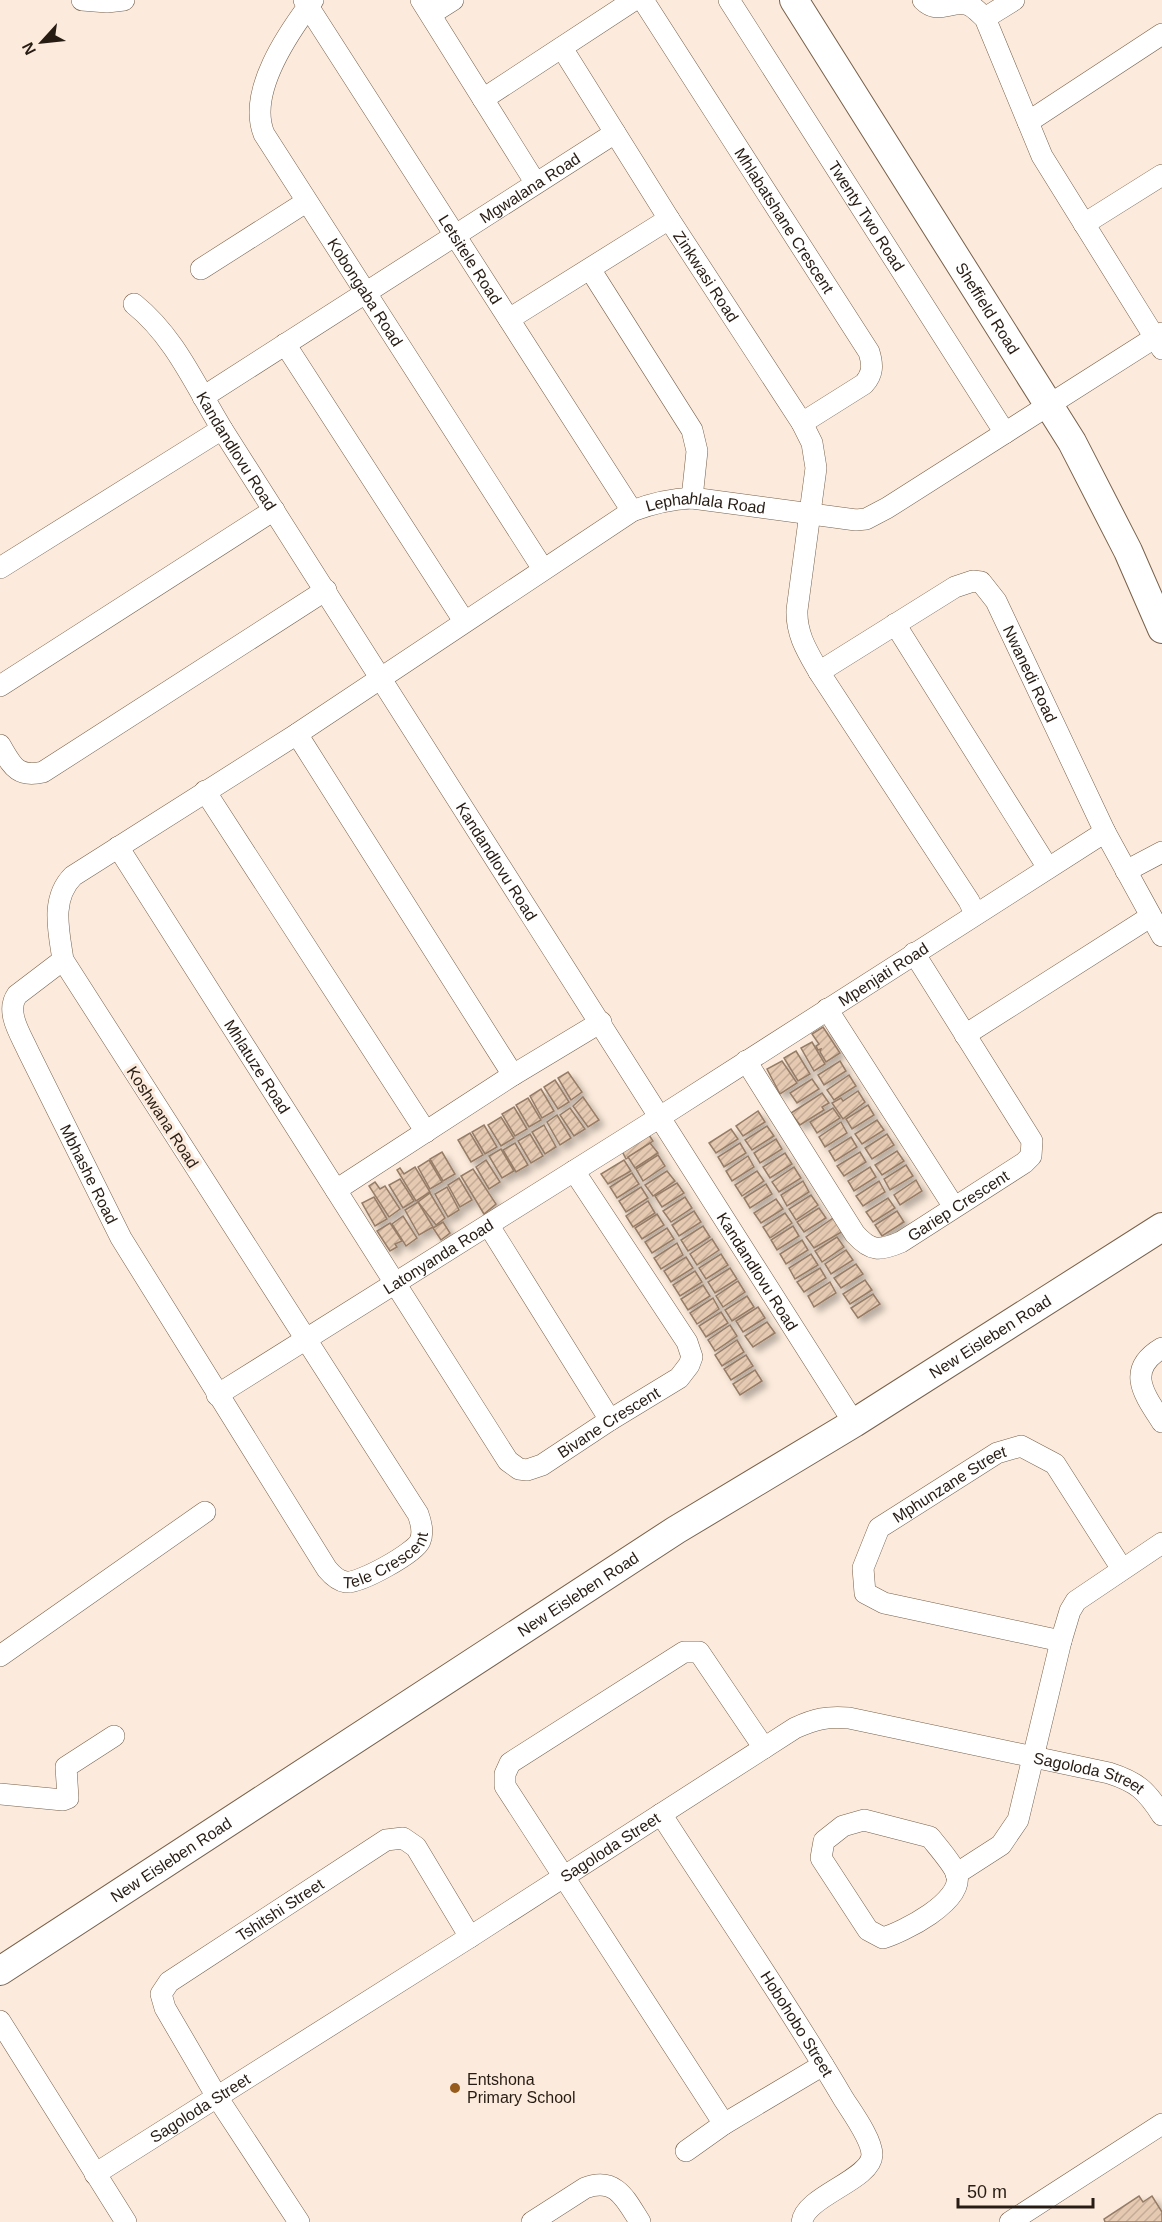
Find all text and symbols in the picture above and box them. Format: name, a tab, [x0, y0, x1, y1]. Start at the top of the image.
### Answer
north arrow	[12, 12, 72, 72]
text: N	[19, 40, 39, 58]
street label: Mhlabatshane Crescent	[731, 145, 837, 297]
street label: Mgwalana Road	[477, 150, 583, 226]
street label: Twenty Two Road	[825, 158, 907, 274]
street label: Letsitele Road	[435, 212, 505, 307]
street label: Zinkwasi Road	[670, 228, 742, 325]
street label: Kobongaba Road	[324, 235, 406, 349]
street label: Sheffield Road	[952, 260, 1022, 357]
street label: Kandandlovu Road	[193, 389, 279, 513]
street label: Lephahlala Road	[644, 490, 767, 517]
street label: Nwanedi Road	[1000, 623, 1060, 725]
street label: Kandandlovu Road	[453, 799, 540, 924]
street label: Mpenjati Road	[835, 939, 931, 1010]
street label: Mhlatuze Road	[221, 1017, 293, 1117]
street label: Koshwana Road	[123, 1063, 202, 1171]
street label: Mbhashe Road	[57, 1122, 120, 1227]
street label: Gariep Crescent	[905, 1167, 1012, 1244]
street label: Kandandlovu Road	[713, 1210, 801, 1334]
street label: Latonyanda Road	[380, 1216, 496, 1297]
street label: New Eisleben Road	[926, 1292, 1054, 1382]
street label: Bivane Crescent	[555, 1384, 663, 1461]
street label: Mphunzane Street	[890, 1443, 1009, 1526]
street label: Tele Crescent	[343, 1531, 431, 1591]
street label: New Eisleben Road	[515, 1549, 642, 1640]
street label: Sagoloda Street	[1032, 1749, 1148, 1797]
street label: Sagoloda Street	[557, 1809, 664, 1886]
street label: New Eisleben Road	[108, 1814, 235, 1905]
street label: Tshitshi Street	[233, 1875, 327, 1945]
street label: Hobohobo Street	[757, 1968, 836, 2080]
street label: Sagoloda Street	[147, 2070, 254, 2146]
place label: Entshona Primary School	[467, 2071, 575, 2106]
marker: Entshona Primary School	[448, 2081, 462, 2095]
scale bar	[958, 2171, 1093, 2209]
text: 50 m	[967, 2182, 1007, 2202]

